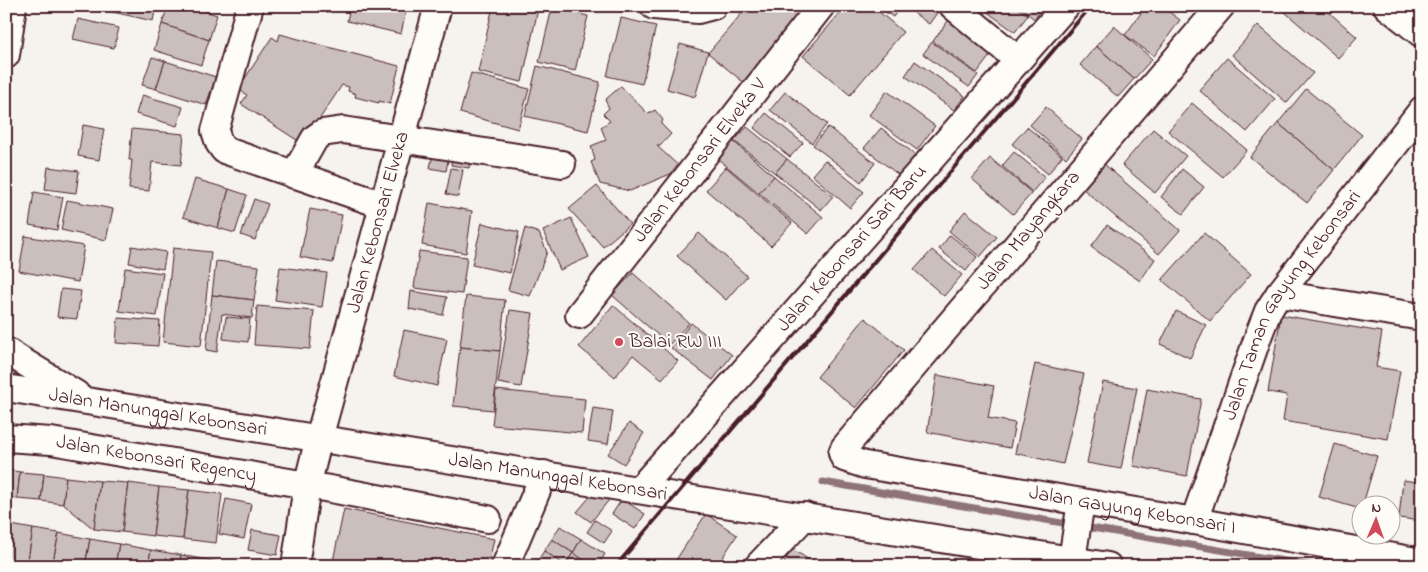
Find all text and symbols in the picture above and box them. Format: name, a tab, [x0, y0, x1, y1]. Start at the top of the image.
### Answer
street label: Jalan Kebonsari Elveka V	[626, 72, 774, 249]
street label: Jalan Kebonsari Elveka	[340, 128, 417, 317]
street label: Jalan Kebonsari Sari Baru	[770, 158, 934, 339]
street label: Jalan Mayangkara	[970, 165, 1089, 298]
street label: Jalan Taman Gayung Kebonsari	[1216, 184, 1369, 424]
place label: Balai RW III	[628, 328, 722, 357]
marker: Balai RW III	[613, 336, 625, 348]
street label: Jalan Manunggal Kebonsari	[47, 381, 270, 445]
street label: Jalan Kebonsari Regency	[54, 428, 259, 491]
street label: Jalan Manunggal Kebonsari	[446, 445, 669, 509]
street label: Jalan Gayung Kebonsari I	[1027, 479, 1238, 543]
north arrow	[1350, 494, 1400, 544]
text: N	[1371, 498, 1381, 519]

